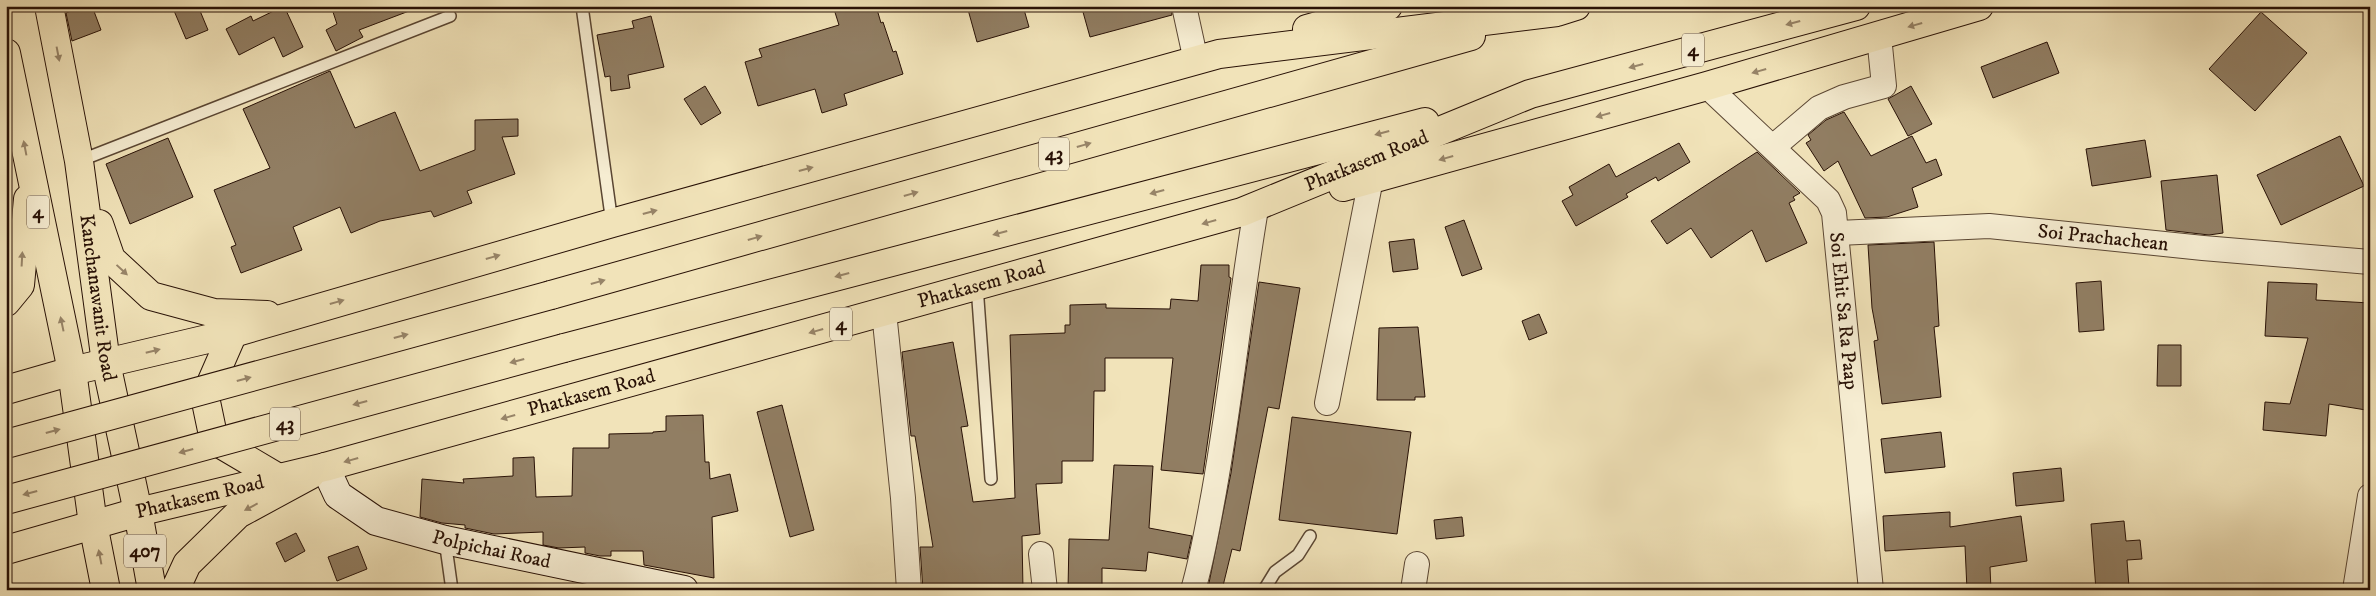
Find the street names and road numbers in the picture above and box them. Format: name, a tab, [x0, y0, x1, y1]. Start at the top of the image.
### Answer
road number: 4	[1682, 34, 1704, 66]
street label: Phatkasem Road	[1301, 125, 1432, 197]
road number: 43	[1039, 138, 1069, 170]
road number: 4	[27, 196, 49, 228]
street label: Kanchanawanit Road	[74, 213, 122, 384]
street label: Soi Prachachean	[2037, 219, 2170, 257]
street label: Soi Ehit Sa Ra Paap	[1823, 231, 1864, 391]
street label: Phatkasem Road	[915, 255, 1048, 314]
road number: 4	[830, 308, 852, 340]
street label: Phatkasem Road	[525, 363, 658, 423]
road number: 43	[270, 408, 300, 440]
street label: Phatkasem Road	[133, 470, 267, 525]
street label: Polpichai Road	[429, 525, 553, 574]
road number: 407	[124, 534, 166, 568]

